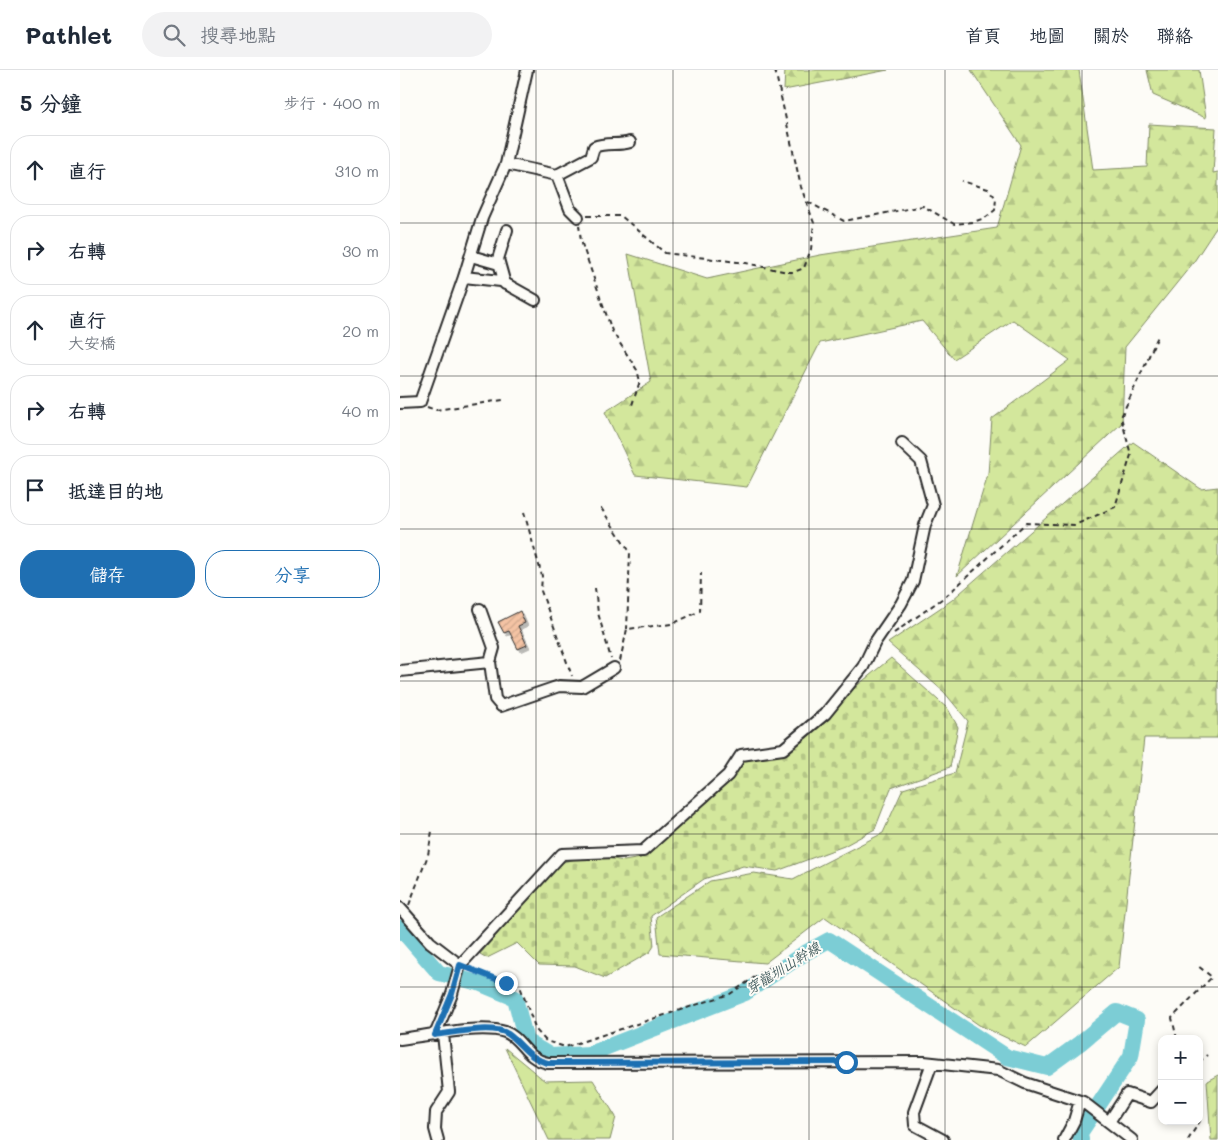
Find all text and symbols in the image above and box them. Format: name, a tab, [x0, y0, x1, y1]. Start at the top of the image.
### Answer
search box	[142, 12, 492, 57]
text: Pathlet	[25, 19, 112, 50]
icon: search	[160, 21, 188, 49]
text: 搜尋地點	[200, 22, 276, 47]
text: 首頁	[965, 23, 1001, 47]
text: 地圖	[1029, 23, 1065, 47]
text: 關於	[1093, 23, 1129, 47]
text: 聯絡	[1157, 23, 1193, 47]
text: 5 分鐘	[20, 89, 82, 116]
text: 步行 · 400 m	[284, 92, 380, 113]
icon: ahead	[21, 156, 49, 184]
text: 直行	[68, 158, 106, 183]
text: 310 m	[335, 160, 379, 181]
icon: right	[21, 236, 49, 264]
text: 右轉	[68, 238, 106, 263]
text: 30 m	[342, 240, 379, 261]
text: 直行	[68, 307, 106, 332]
icon: ahead	[21, 316, 49, 344]
text: 20 m	[342, 320, 379, 341]
text: 大安橋	[68, 332, 116, 353]
icon: right	[21, 396, 49, 424]
text: 右轉	[68, 398, 106, 423]
text: 40 m	[342, 400, 379, 421]
icon: arrive	[21, 476, 49, 504]
text: 抵達目的地	[68, 478, 163, 503]
button: 儲存	[20, 550, 195, 598]
button: 分享	[205, 550, 380, 598]
water label: 穿龍圳山幹線	[742, 937, 824, 998]
route end	[495, 972, 518, 995]
map controls	[1158, 1035, 1203, 1125]
button: +	[1158, 1035, 1203, 1080]
route start	[835, 1051, 858, 1074]
button: −	[1158, 1080, 1203, 1125]

